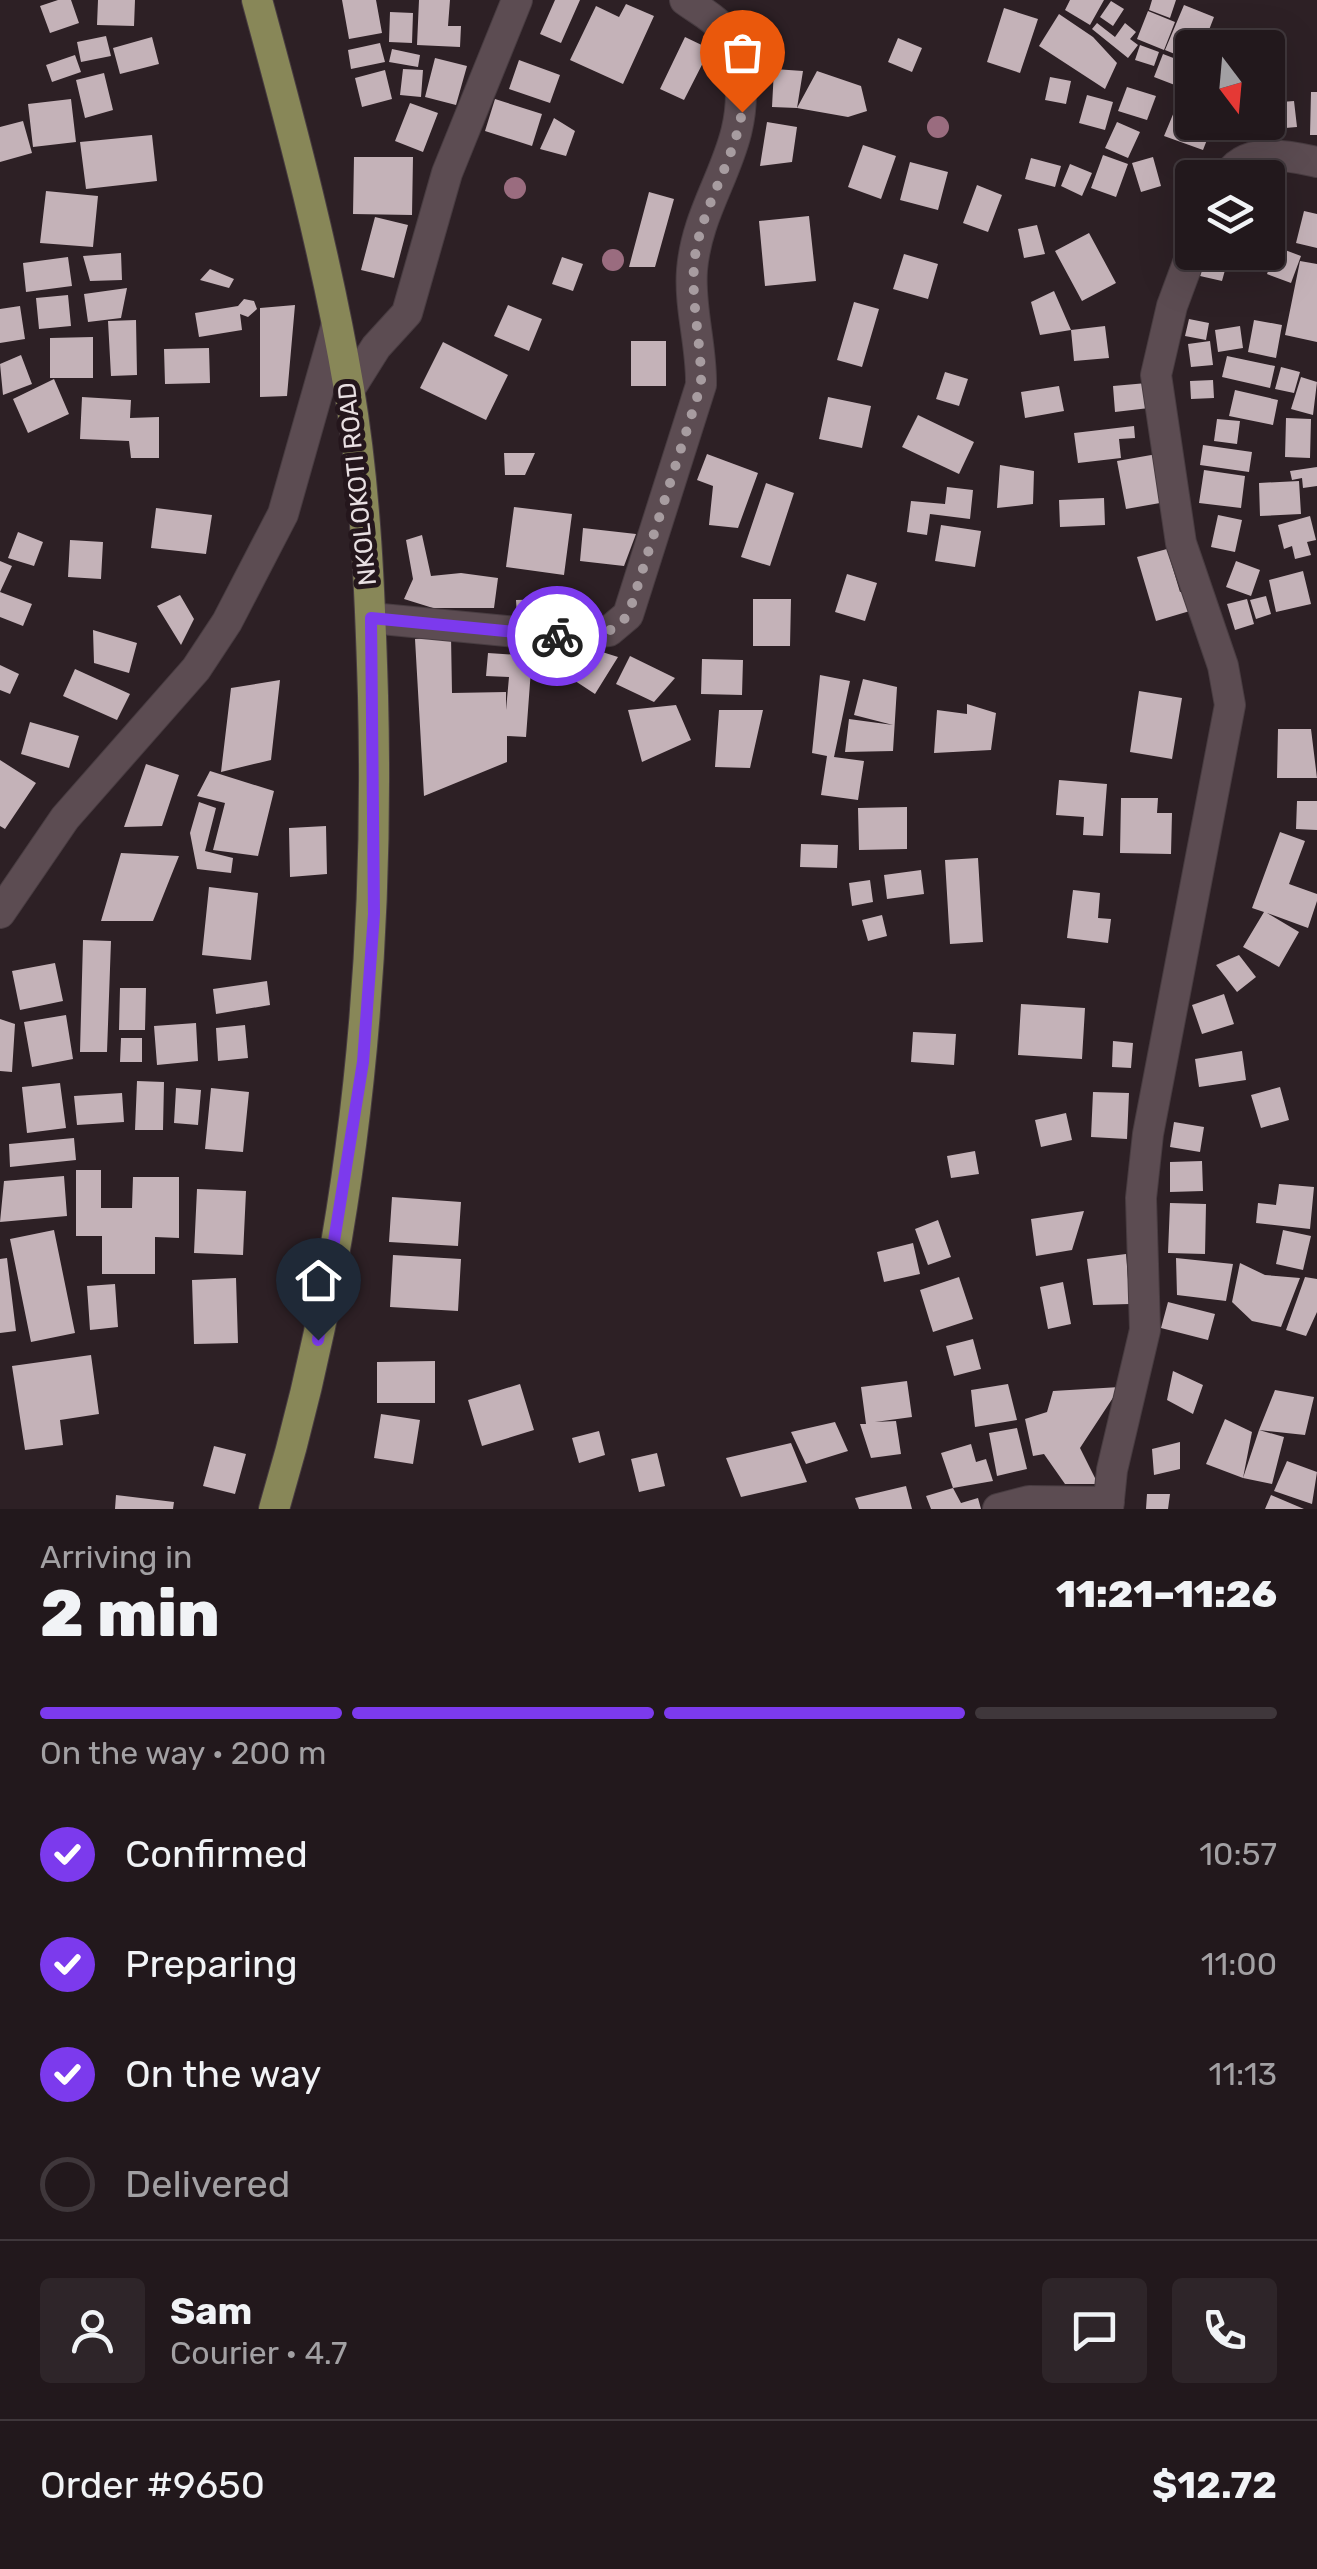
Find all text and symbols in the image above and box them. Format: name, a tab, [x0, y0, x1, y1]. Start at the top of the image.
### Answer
pin	[700, 10, 785, 113]
icon: bag	[715, 25, 770, 80]
north arrow	[1175, 30, 1285, 140]
map controls	[1175, 30, 1285, 270]
button: layers	[1175, 160, 1285, 270]
street label: NKOLOKOTI ROAD	[332, 381, 382, 587]
courier	[507, 586, 607, 686]
icon: bike	[530, 609, 585, 664]
pin	[276, 1238, 361, 1341]
icon: home	[291, 1253, 346, 1308]
text: Arriving in	[40, 1538, 192, 1576]
text: 11:21–11:26	[1056, 1571, 1277, 1617]
text: 2 min	[40, 1575, 220, 1652]
text: On the way · 200 m	[40, 1734, 327, 1772]
icon: check	[40, 1827, 95, 1882]
text: Confirmed	[125, 1831, 308, 1877]
text: 10:57	[1199, 1835, 1277, 1873]
icon: check	[40, 1937, 95, 1992]
text: Preparing	[125, 1941, 298, 1987]
text: 11:00	[1201, 1945, 1277, 1983]
icon: check	[40, 2047, 95, 2102]
text: On the way	[125, 2051, 321, 2097]
text: 11:13	[1208, 2055, 1277, 2093]
text: Delivered	[125, 2161, 290, 2207]
button: person	[40, 2278, 145, 2383]
button: chat	[1042, 2278, 1147, 2383]
button: phone	[1172, 2278, 1277, 2383]
text: Sam	[170, 2288, 252, 2334]
text: Courier · 4.7	[170, 2334, 347, 2372]
text: Order #9650	[40, 2462, 265, 2508]
text: $12.72	[1152, 2462, 1277, 2508]

